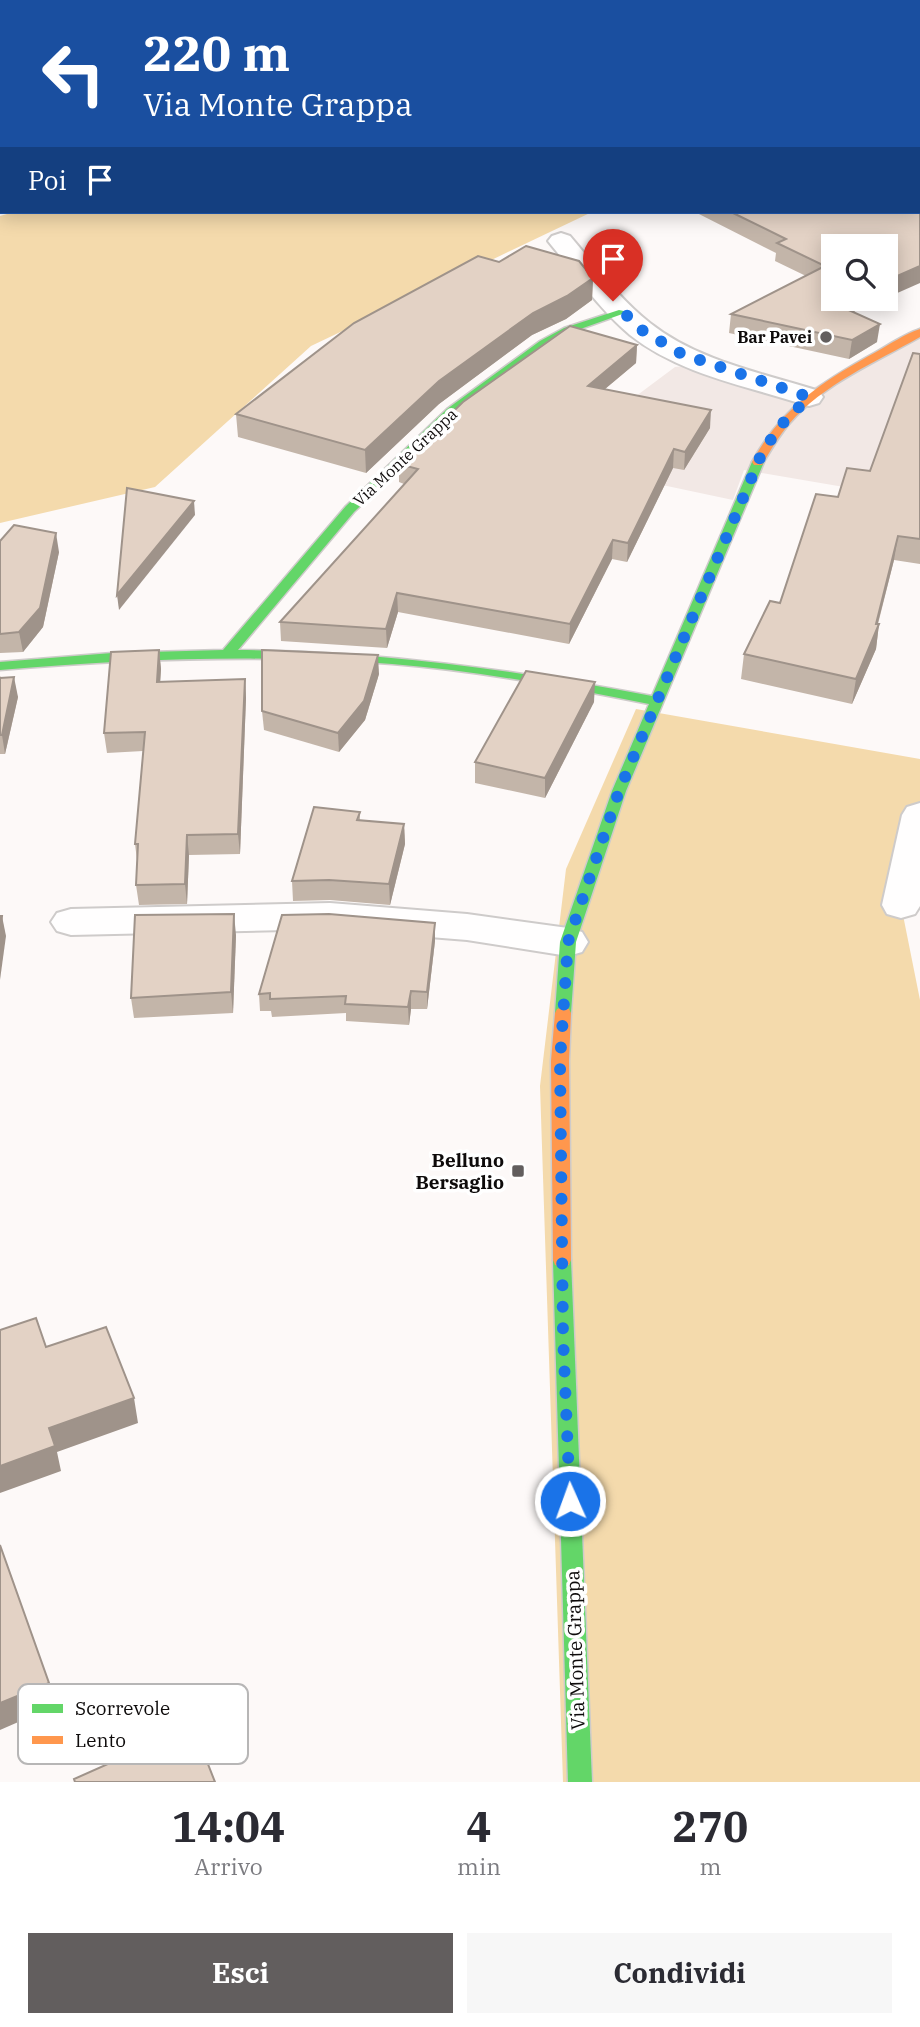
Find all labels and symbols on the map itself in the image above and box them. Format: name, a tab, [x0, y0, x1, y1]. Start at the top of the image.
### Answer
pin	[583, 229, 643, 301]
place label: Bar Pavei	[737, 327, 812, 347]
marker: Bar Pavei	[818, 329, 834, 345]
street label: Via Monte Grappa	[349, 404, 461, 510]
place label: Belluno Bersaglio	[415, 1148, 504, 1194]
marker: Belluno Bersaglio	[510, 1163, 526, 1179]
position arrow	[533, 1464, 607, 1538]
street label: Via Monte Grappa	[560, 1570, 590, 1730]
legend	[18, 1684, 248, 1764]
text: Scorrevole	[75, 1696, 170, 1720]
text: Lento	[75, 1728, 126, 1752]

